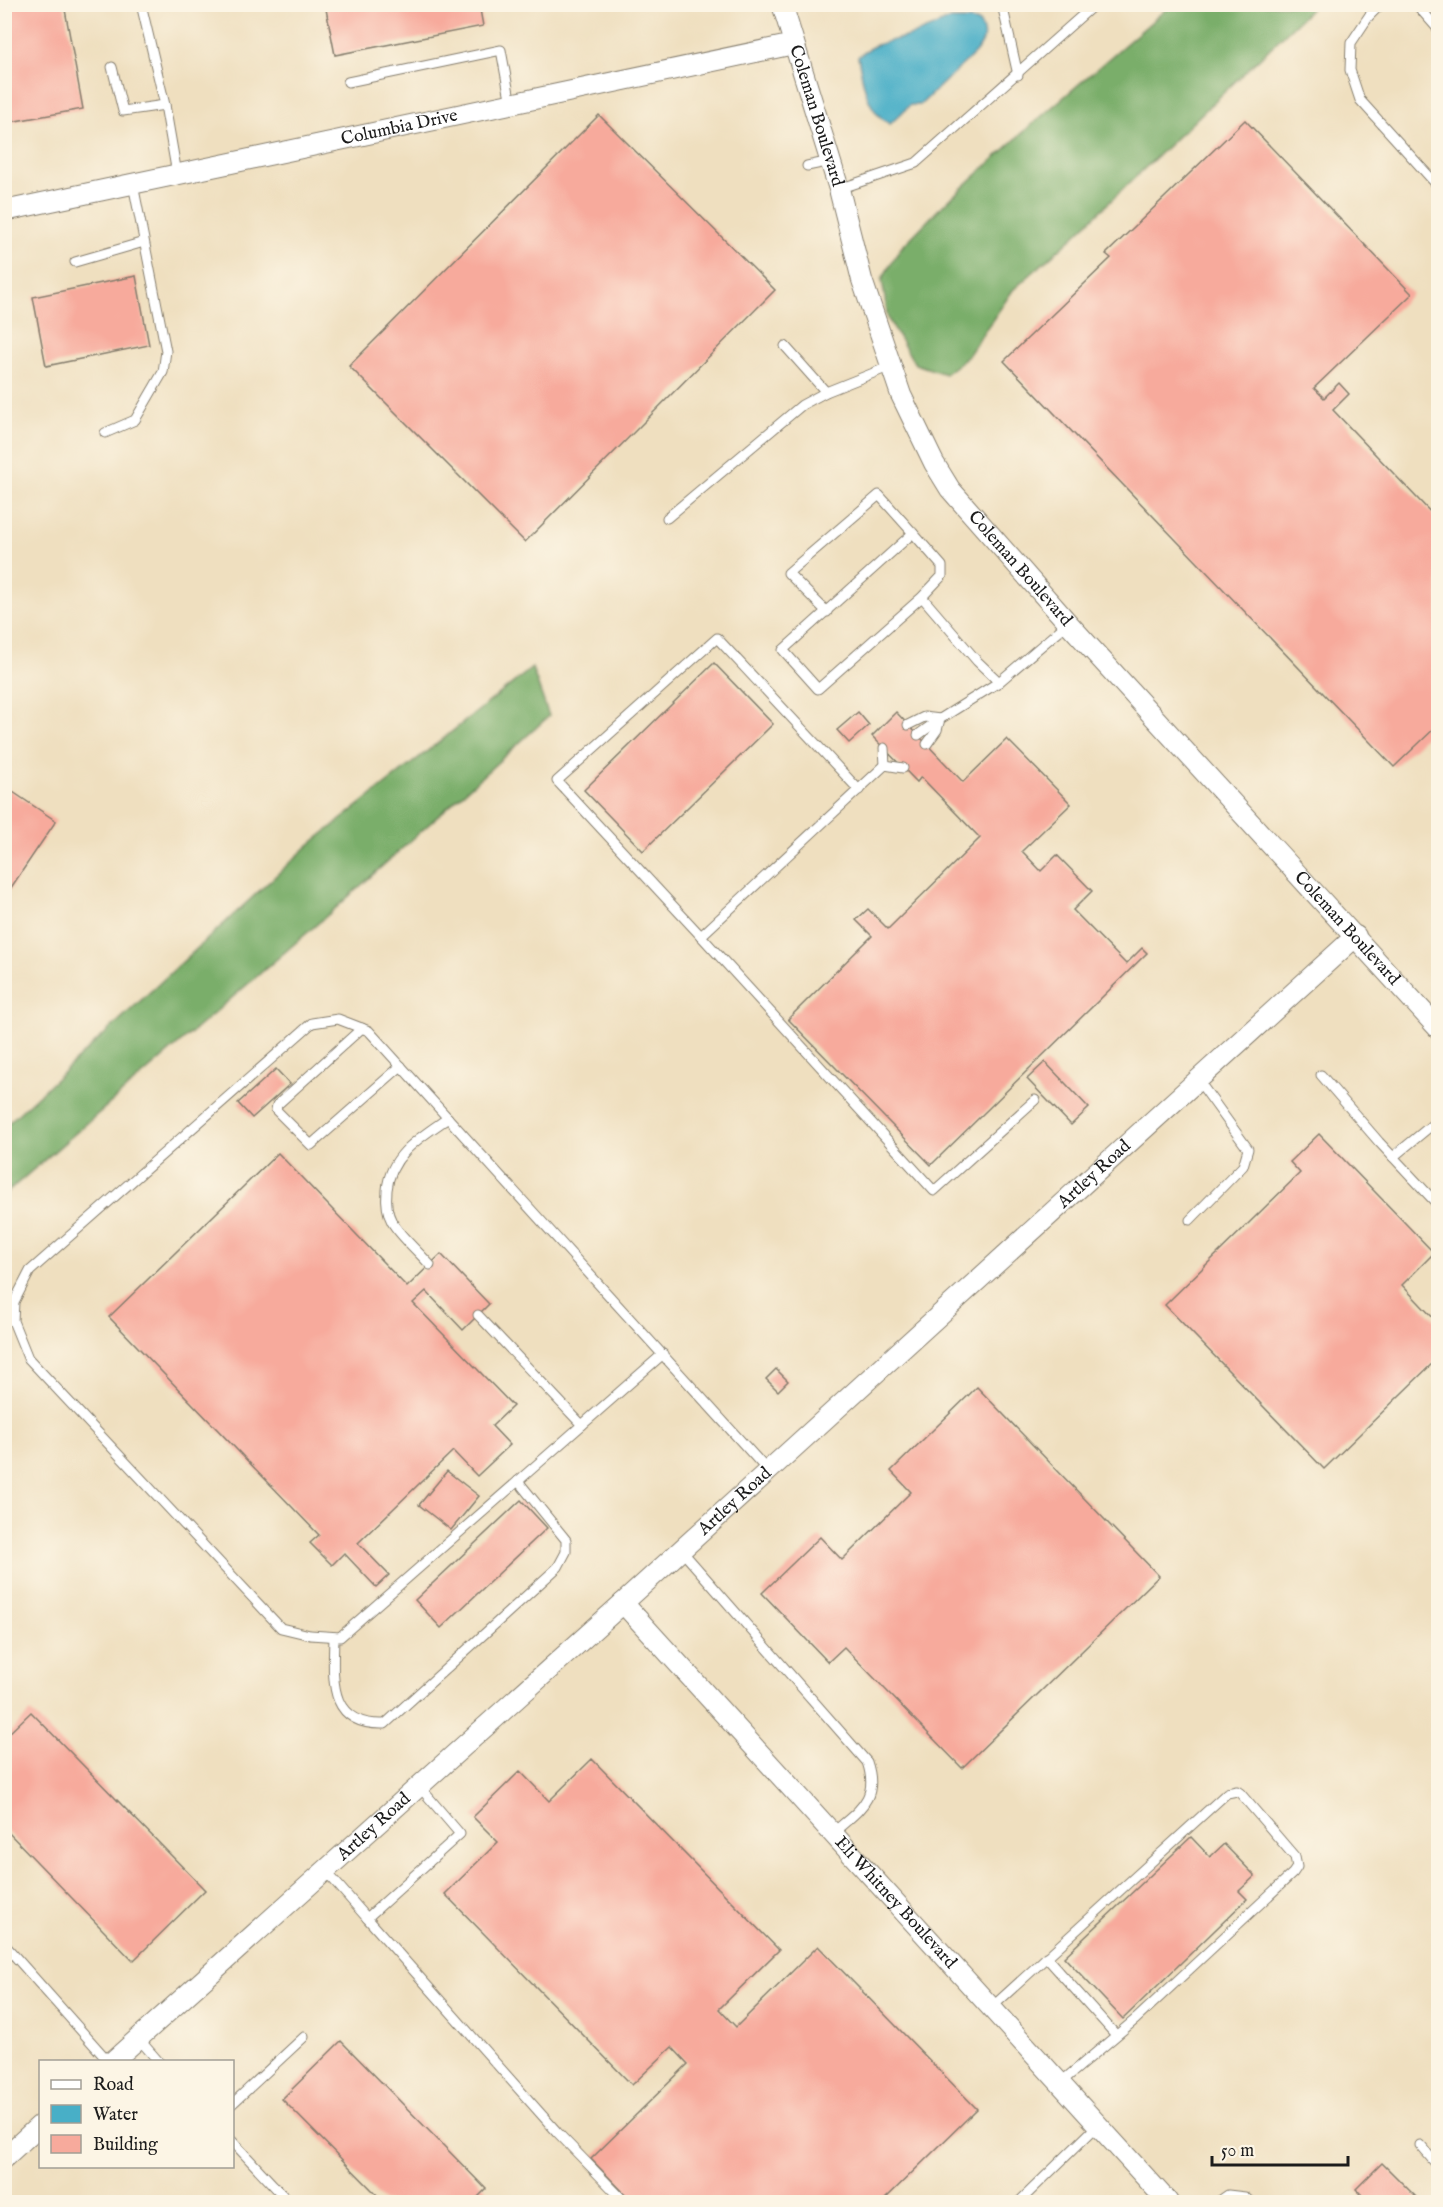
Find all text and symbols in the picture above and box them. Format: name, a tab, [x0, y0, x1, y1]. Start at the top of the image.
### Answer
street label: Coleman Boulevard	[784, 42, 849, 190]
street label: Columbia Drive	[339, 104, 460, 151]
street label: Coleman Boulevard	[963, 506, 1077, 632]
street label: Coleman Boulevard	[1289, 866, 1405, 990]
street label: Artley Road	[1052, 1135, 1136, 1214]
street label: Artley Road	[692, 1462, 777, 1541]
street label: Artley Road	[331, 1787, 416, 1867]
street label: Eli Whitney Boulevard	[829, 1831, 962, 1974]
legend	[39, 2060, 234, 2168]
text: Road	[93, 2074, 134, 2097]
text: Water	[93, 2104, 138, 2127]
scale bar	[1212, 2129, 1348, 2167]
text: Building	[93, 2134, 158, 2157]
text: 50 m	[1221, 2140, 1254, 2163]

